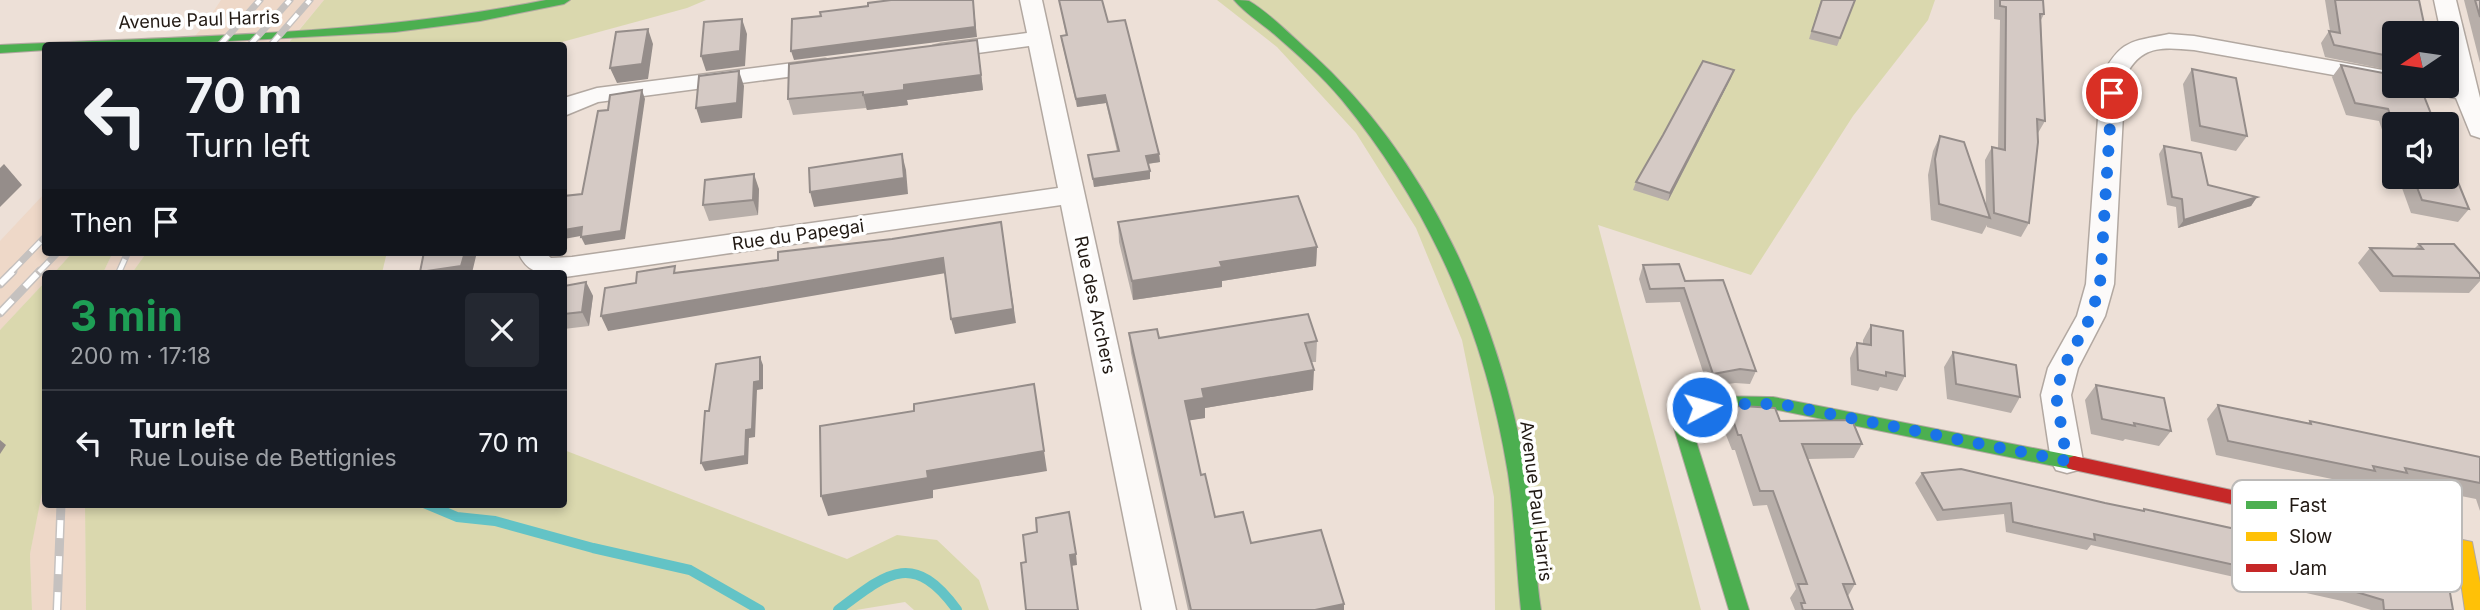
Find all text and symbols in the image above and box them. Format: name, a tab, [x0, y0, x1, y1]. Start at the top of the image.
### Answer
street label: Avenue Paul Harris	[118, 6, 280, 33]
north arrow	[2382, 21, 2459, 98]
map controls	[2382, 21, 2459, 189]
pin	[2082, 63, 2142, 123]
text: 70 m	[185, 66, 302, 125]
icon: left	[70, 70, 161, 161]
icon: arrive	[2093, 74, 2131, 112]
button: sound	[2382, 112, 2459, 189]
text: Turn left	[185, 126, 310, 165]
icon: arrive	[147, 203, 185, 241]
text: Then	[70, 207, 133, 238]
street label: Rue du Papegai	[731, 215, 865, 254]
street label: Rue des Archers	[1071, 234, 1120, 376]
text: 3 min	[70, 290, 183, 341]
button: close	[465, 293, 539, 367]
text: 200 m · 17:18	[70, 342, 211, 370]
position arrow	[1665, 370, 1739, 444]
text: Turn left	[129, 413, 235, 444]
street label: Avenue Paul Harris	[1516, 420, 1557, 582]
icon: left	[70, 424, 108, 462]
text: 70 m	[478, 427, 539, 458]
text: Rue Louise de Bettignies	[129, 444, 397, 472]
legend	[2232, 480, 2462, 592]
text: Fast	[2289, 494, 2327, 517]
text: Slow	[2289, 525, 2332, 548]
text: Jam	[2289, 557, 2327, 580]

